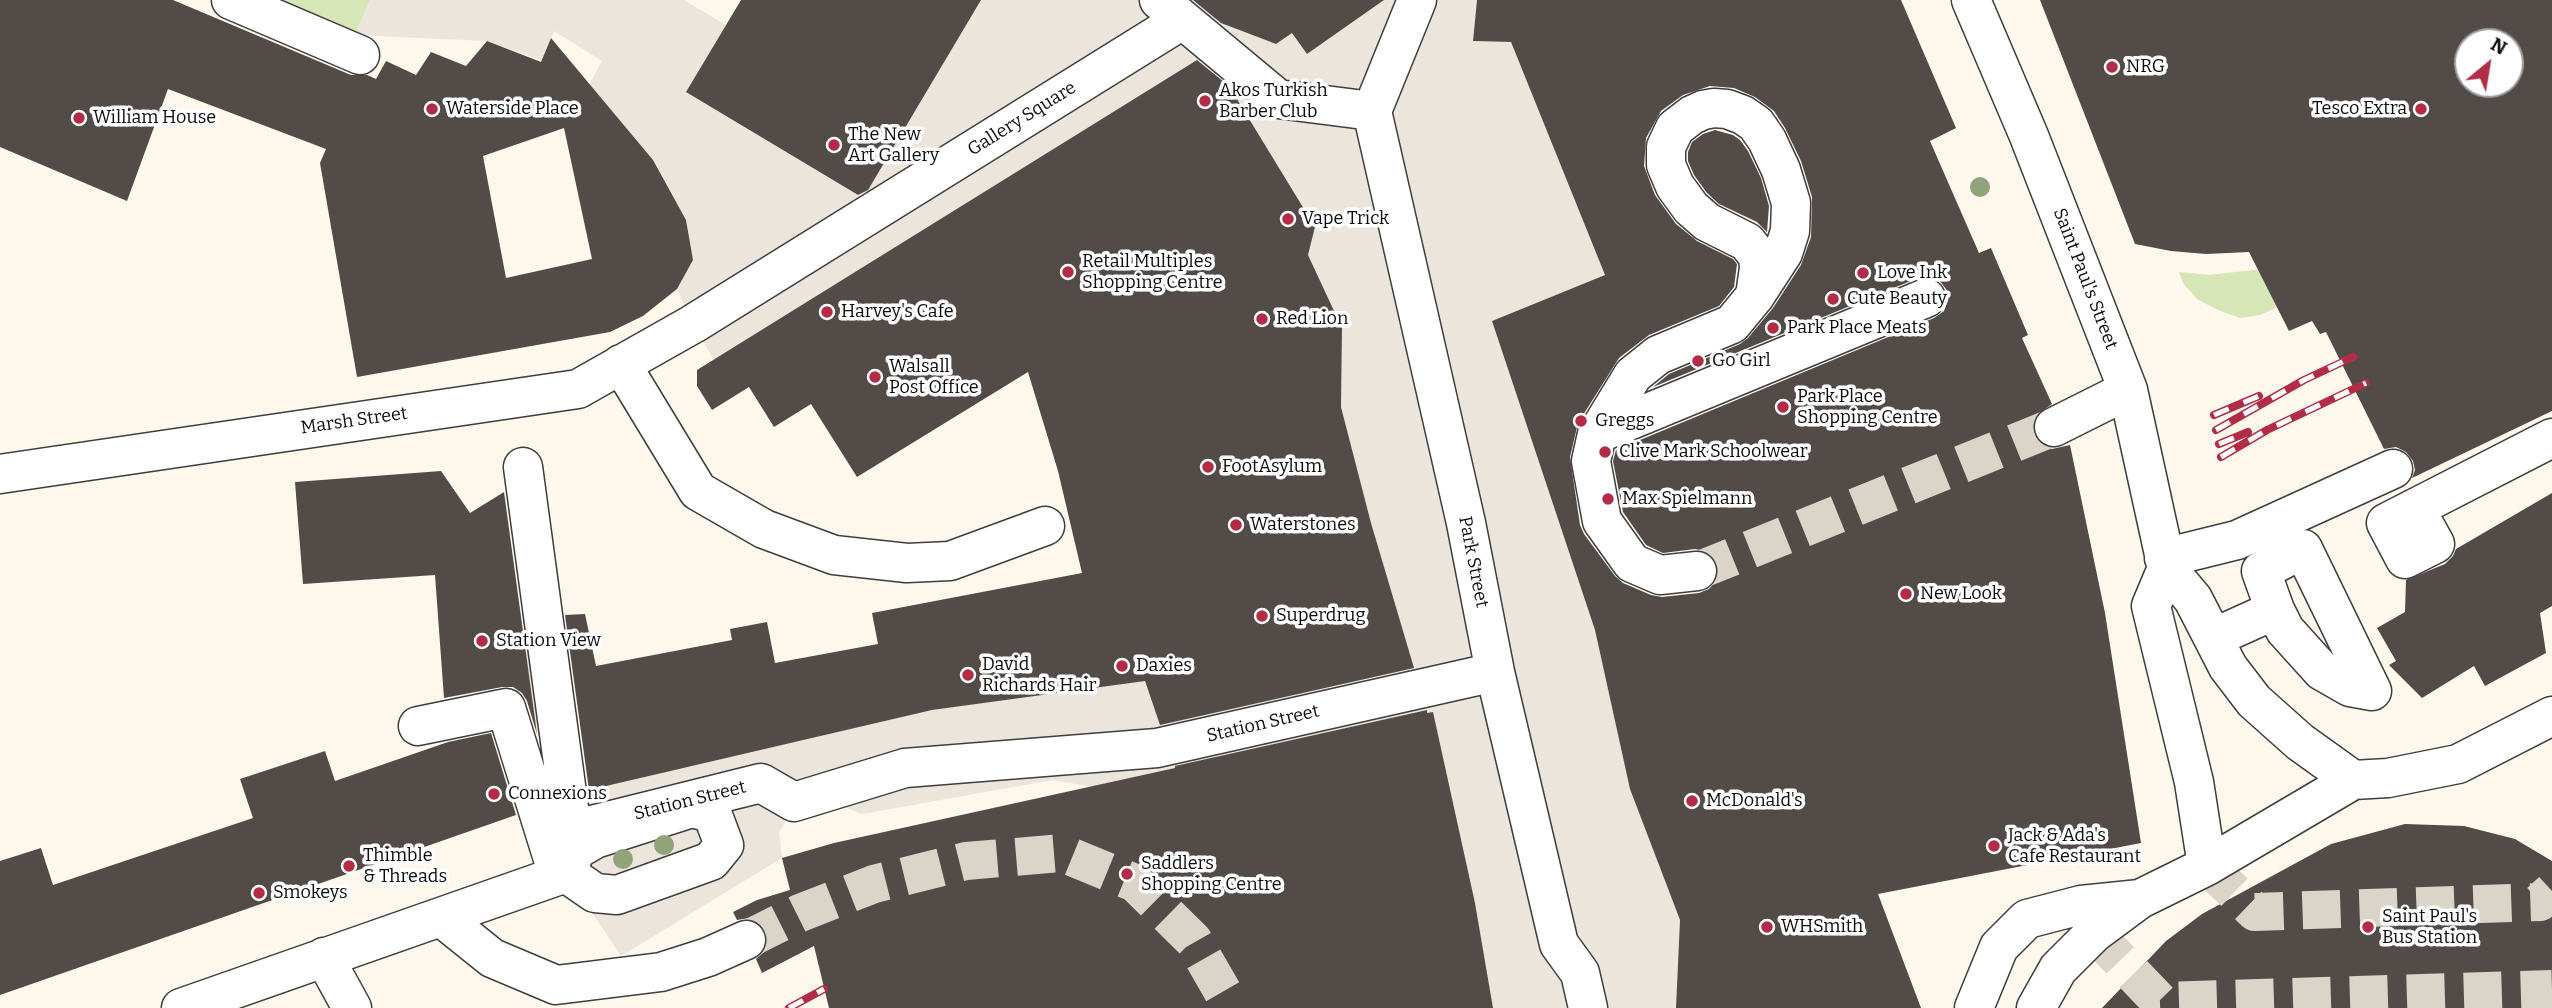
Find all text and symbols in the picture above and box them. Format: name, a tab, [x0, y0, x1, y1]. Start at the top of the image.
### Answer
north arrow	[2454, 28, 2524, 98]
text: N	[2487, 32, 2511, 60]
place label: NRG	[2126, 56, 2165, 78]
marker: NRG	[2104, 59, 2120, 75]
street label: Gallery Square	[964, 77, 1080, 161]
place label: Akos Turkish Barber Club	[1219, 80, 1328, 122]
marker: Akos Turkish Barber Club	[1197, 93, 1213, 109]
place label: Waterside Place	[446, 98, 579, 120]
place label: Tesco Extra	[2312, 98, 2407, 120]
marker: Waterside Place	[424, 101, 440, 117]
marker: Tesco Extra	[2413, 101, 2429, 117]
place label: William House	[93, 107, 216, 129]
marker: William House	[71, 110, 87, 126]
place label: The New Art Gallery	[848, 124, 939, 166]
marker: The New Art Gallery	[826, 137, 842, 153]
street label: Saint Paul's Street	[2048, 205, 2122, 353]
place label: Vape Trick	[1302, 208, 1389, 230]
marker: Vape Trick	[1280, 211, 1296, 227]
place label: Retail Multiples Shopping Centre	[1082, 251, 1222, 294]
place label: Love Ink	[1877, 262, 1947, 284]
marker: Retail Multiples Shopping Centre	[1060, 264, 1076, 280]
marker: Love Ink	[1855, 265, 1871, 281]
place label: Cute Beauty	[1847, 288, 1947, 310]
marker: Cute Beauty	[1825, 291, 1841, 307]
place label: Harvey's Cafe	[841, 301, 954, 323]
marker: Harvey's Cafe	[819, 304, 835, 320]
place label: Red Lion	[1276, 308, 1348, 330]
marker: Red Lion	[1254, 311, 1270, 327]
place label: Park Place Meats	[1787, 317, 1927, 339]
marker: Park Place Meats	[1765, 320, 1781, 336]
place label: Go Girl	[1712, 350, 1771, 372]
marker: Go Girl	[1690, 353, 1706, 369]
place label: Walsall Post Office	[889, 356, 979, 398]
marker: Walsall Post Office	[867, 369, 883, 385]
place label: Park Place Shopping Centre	[1797, 386, 1937, 428]
marker: Park Place Shopping Centre	[1775, 399, 1791, 415]
street label: Marsh Street	[299, 403, 409, 439]
place label: Greggs	[1595, 410, 1654, 432]
marker: Greggs	[1573, 413, 1589, 429]
place label: Clive Mark Schoolwear	[1619, 441, 1808, 463]
marker: Clive Mark Schoolwear	[1597, 444, 1613, 460]
place label: FootAsylum	[1222, 456, 1322, 478]
marker: FootAsylum	[1200, 459, 1216, 475]
place label: Max Spielmann	[1622, 488, 1752, 510]
marker: Max Spielmann	[1600, 491, 1616, 507]
place label: Waterstones	[1250, 514, 1356, 536]
street label: Park Street	[1454, 515, 1492, 609]
marker: Waterstones	[1228, 517, 1244, 533]
place label: New Look	[1920, 583, 2002, 605]
marker: New Look	[1898, 586, 1914, 602]
place label: Superdrug	[1276, 605, 1366, 627]
marker: Superdrug	[1254, 608, 1270, 624]
place label: Station View	[496, 630, 601, 652]
marker: Station View	[474, 633, 490, 649]
place label: David Richards Hair	[982, 654, 1097, 696]
place label: Daxies	[1136, 655, 1192, 677]
marker: Daxies	[1114, 658, 1130, 674]
marker: David Richards Hair	[960, 667, 976, 683]
street label: Station Street	[1205, 701, 1321, 747]
street label: Station Street	[632, 777, 748, 825]
place label: Connexions	[508, 783, 607, 805]
marker: Connexions	[486, 786, 502, 802]
place label: McDonald's	[1706, 790, 1803, 812]
marker: McDonald's	[1684, 793, 1700, 809]
place label: Jack & Ada's Cafe Restaurant	[2008, 825, 2141, 868]
marker: Jack & Ada's Cafe Restaurant	[1986, 838, 2002, 854]
place label: Thimble & Threads	[363, 845, 447, 888]
place label: Saddlers Shopping Centre	[1141, 853, 1281, 896]
marker: Thimble & Threads	[341, 858, 357, 874]
marker: Saddlers Shopping Centre	[1119, 866, 1135, 882]
place label: Smokeys	[273, 882, 347, 904]
marker: Smokeys	[251, 885, 267, 901]
place label: Saint Paul's Bus Station	[2382, 906, 2477, 948]
place label: WHSmith	[1781, 916, 1863, 938]
marker: WHSmith	[1759, 919, 1775, 935]
marker: Saint Paul's Bus Station	[2360, 919, 2376, 935]

